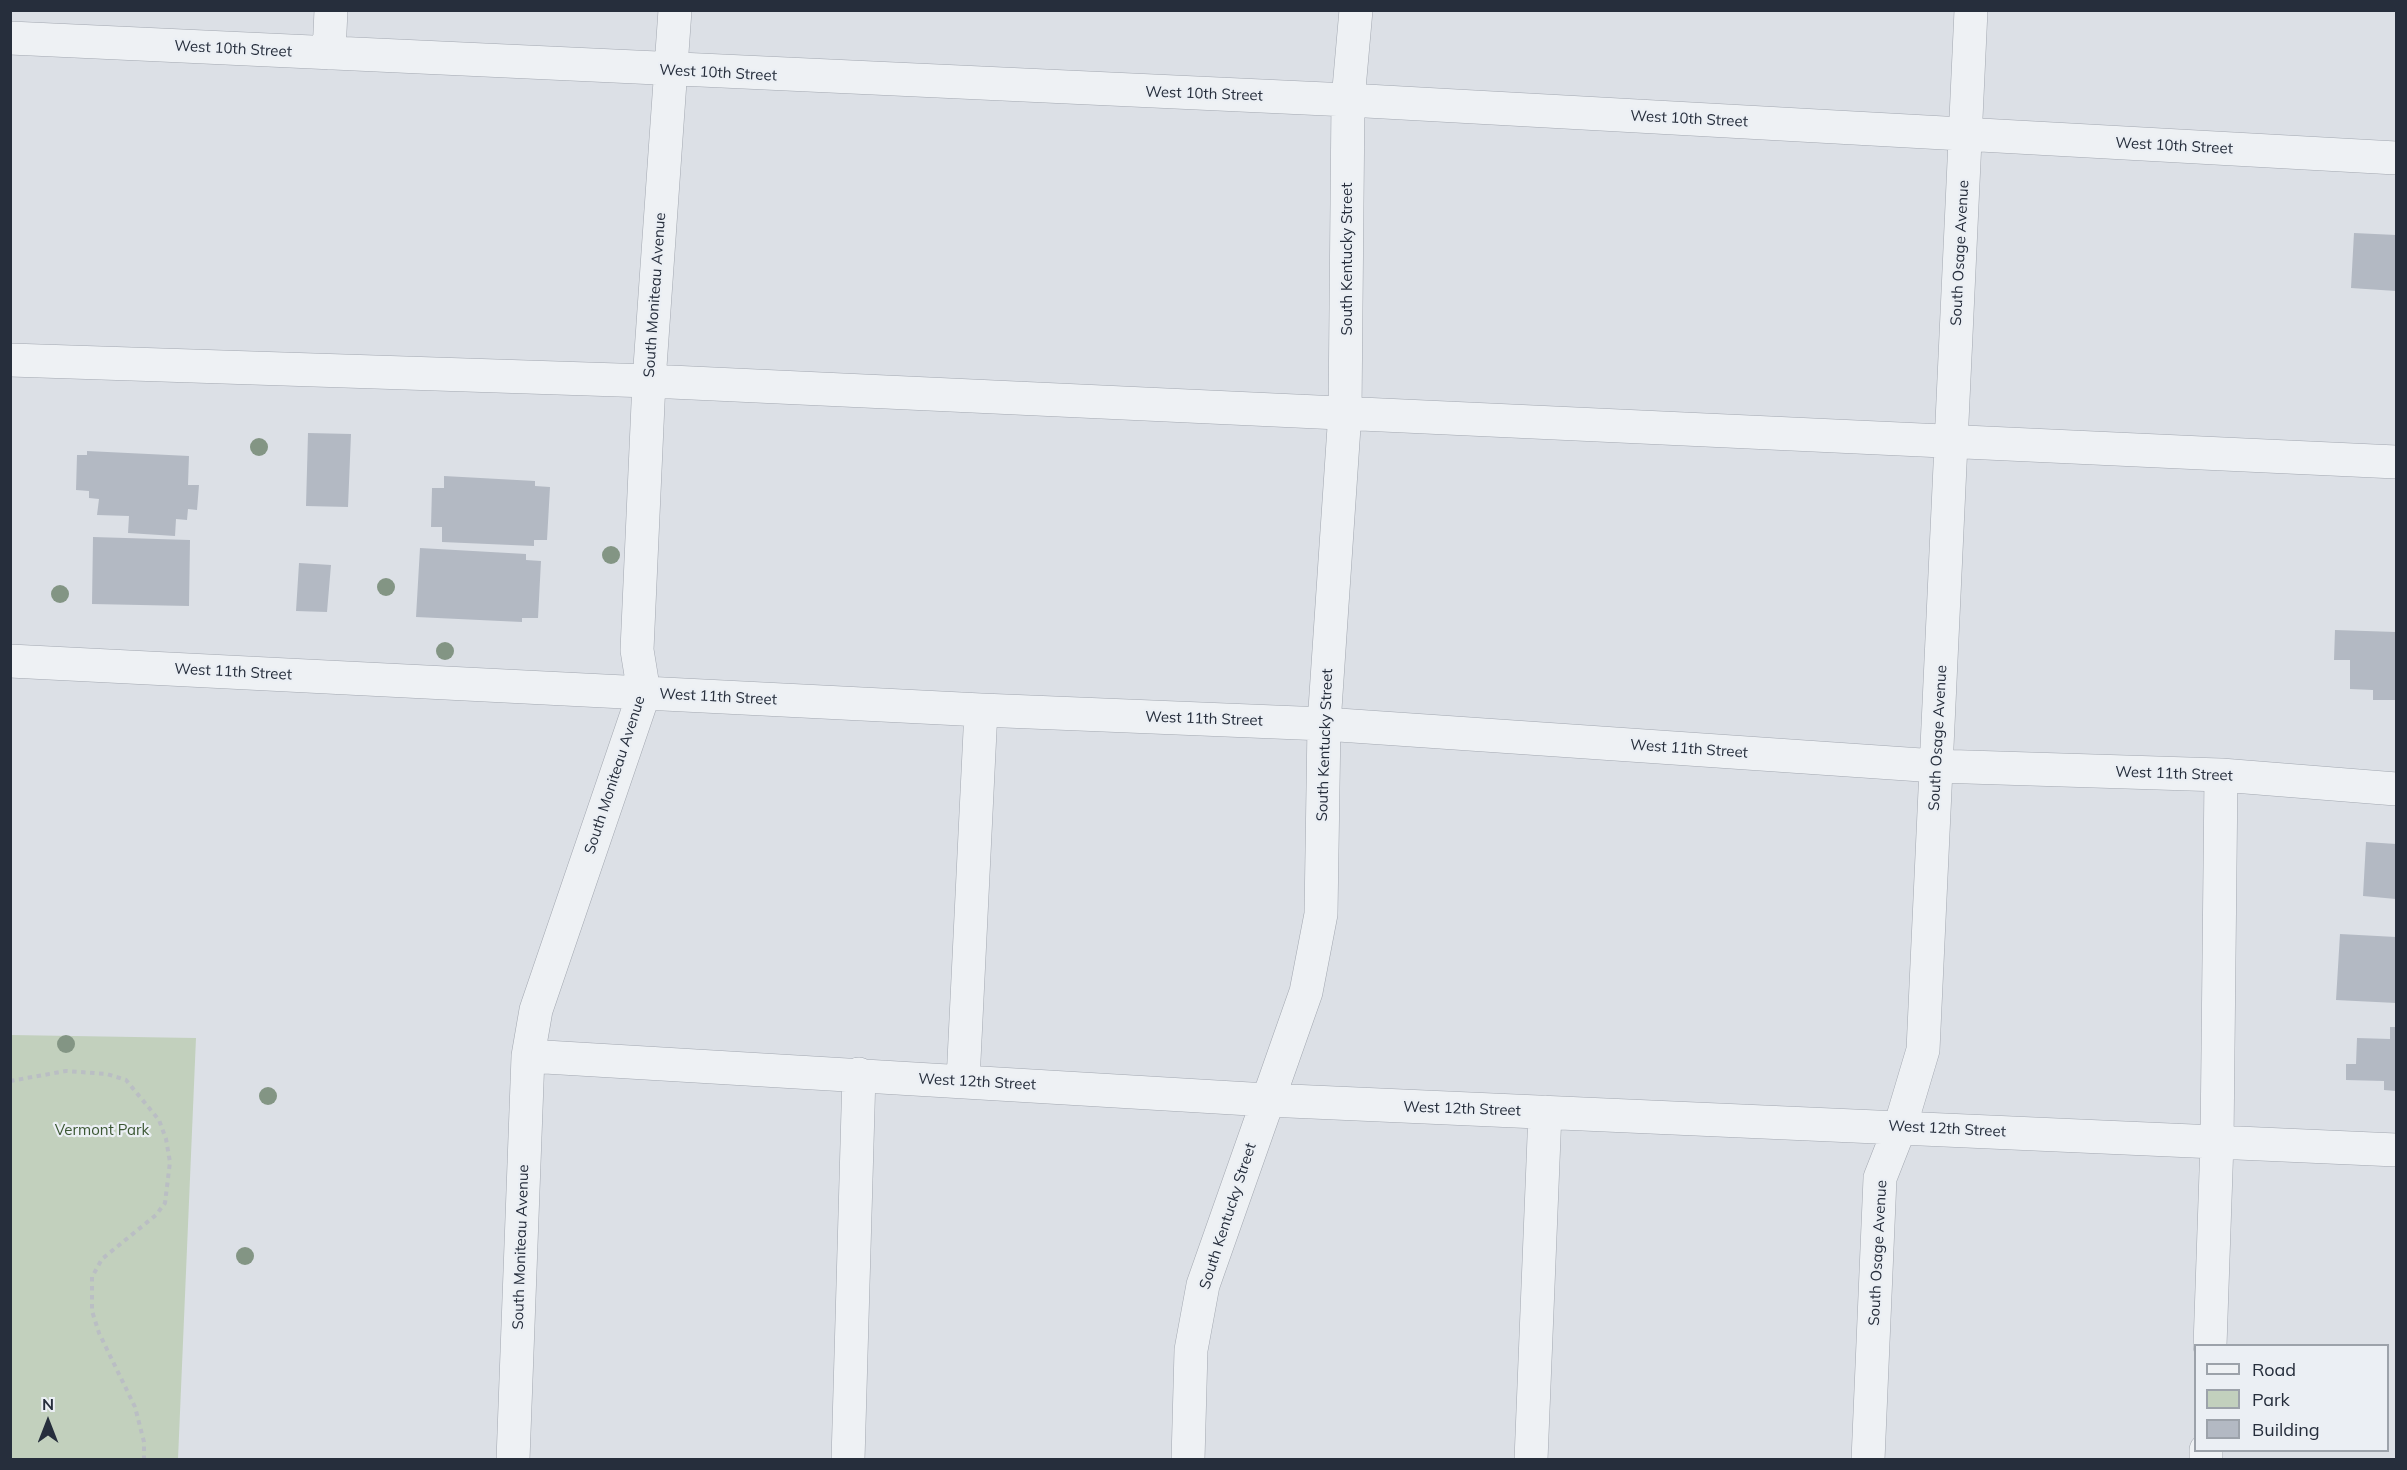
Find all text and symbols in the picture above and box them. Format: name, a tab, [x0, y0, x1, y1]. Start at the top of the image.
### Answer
street label: West 10th Street	[174, 37, 292, 61]
street label: West 10th Street	[659, 61, 777, 85]
street label: West 10th Street	[1145, 83, 1263, 105]
street label: West 10th Street	[1630, 107, 1748, 131]
street label: West 10th Street	[2115, 134, 2233, 158]
street label: South Osage Avenue	[1947, 180, 1973, 326]
street label: South Kentucky Street	[1338, 183, 1356, 335]
street label: South Moniteau Avenue	[640, 212, 670, 378]
street label: West 11th Street	[174, 660, 292, 684]
street label: South Osage Avenue	[1925, 665, 1951, 811]
street label: South Kentucky Street	[1313, 668, 1337, 822]
street label: West 11th Street	[659, 685, 777, 709]
street label: South Moniteau Avenue	[581, 694, 649, 856]
street label: West 11th Street	[1145, 708, 1263, 730]
street label: West 11th Street	[1630, 736, 1748, 762]
street label: West 11th Street	[2115, 763, 2233, 785]
street label: West 12th Street	[918, 1070, 1036, 1094]
street label: West 12th Street	[1403, 1098, 1521, 1120]
street label: West 12th Street	[1888, 1117, 2006, 1141]
park label: Vermont Park	[55, 1121, 149, 1139]
street label: South Kentucky Street	[1196, 1140, 1260, 1292]
street label: South Moniteau Avenue	[509, 1164, 533, 1330]
street label: South Osage Avenue	[1865, 1180, 1891, 1326]
legend	[2194, 1344, 2389, 1452]
text: Road	[2252, 1358, 2296, 1381]
text: Park	[2252, 1388, 2290, 1411]
north arrow	[18, 1392, 78, 1452]
text: N	[42, 1394, 54, 1414]
text: Building	[2252, 1418, 2320, 1441]

